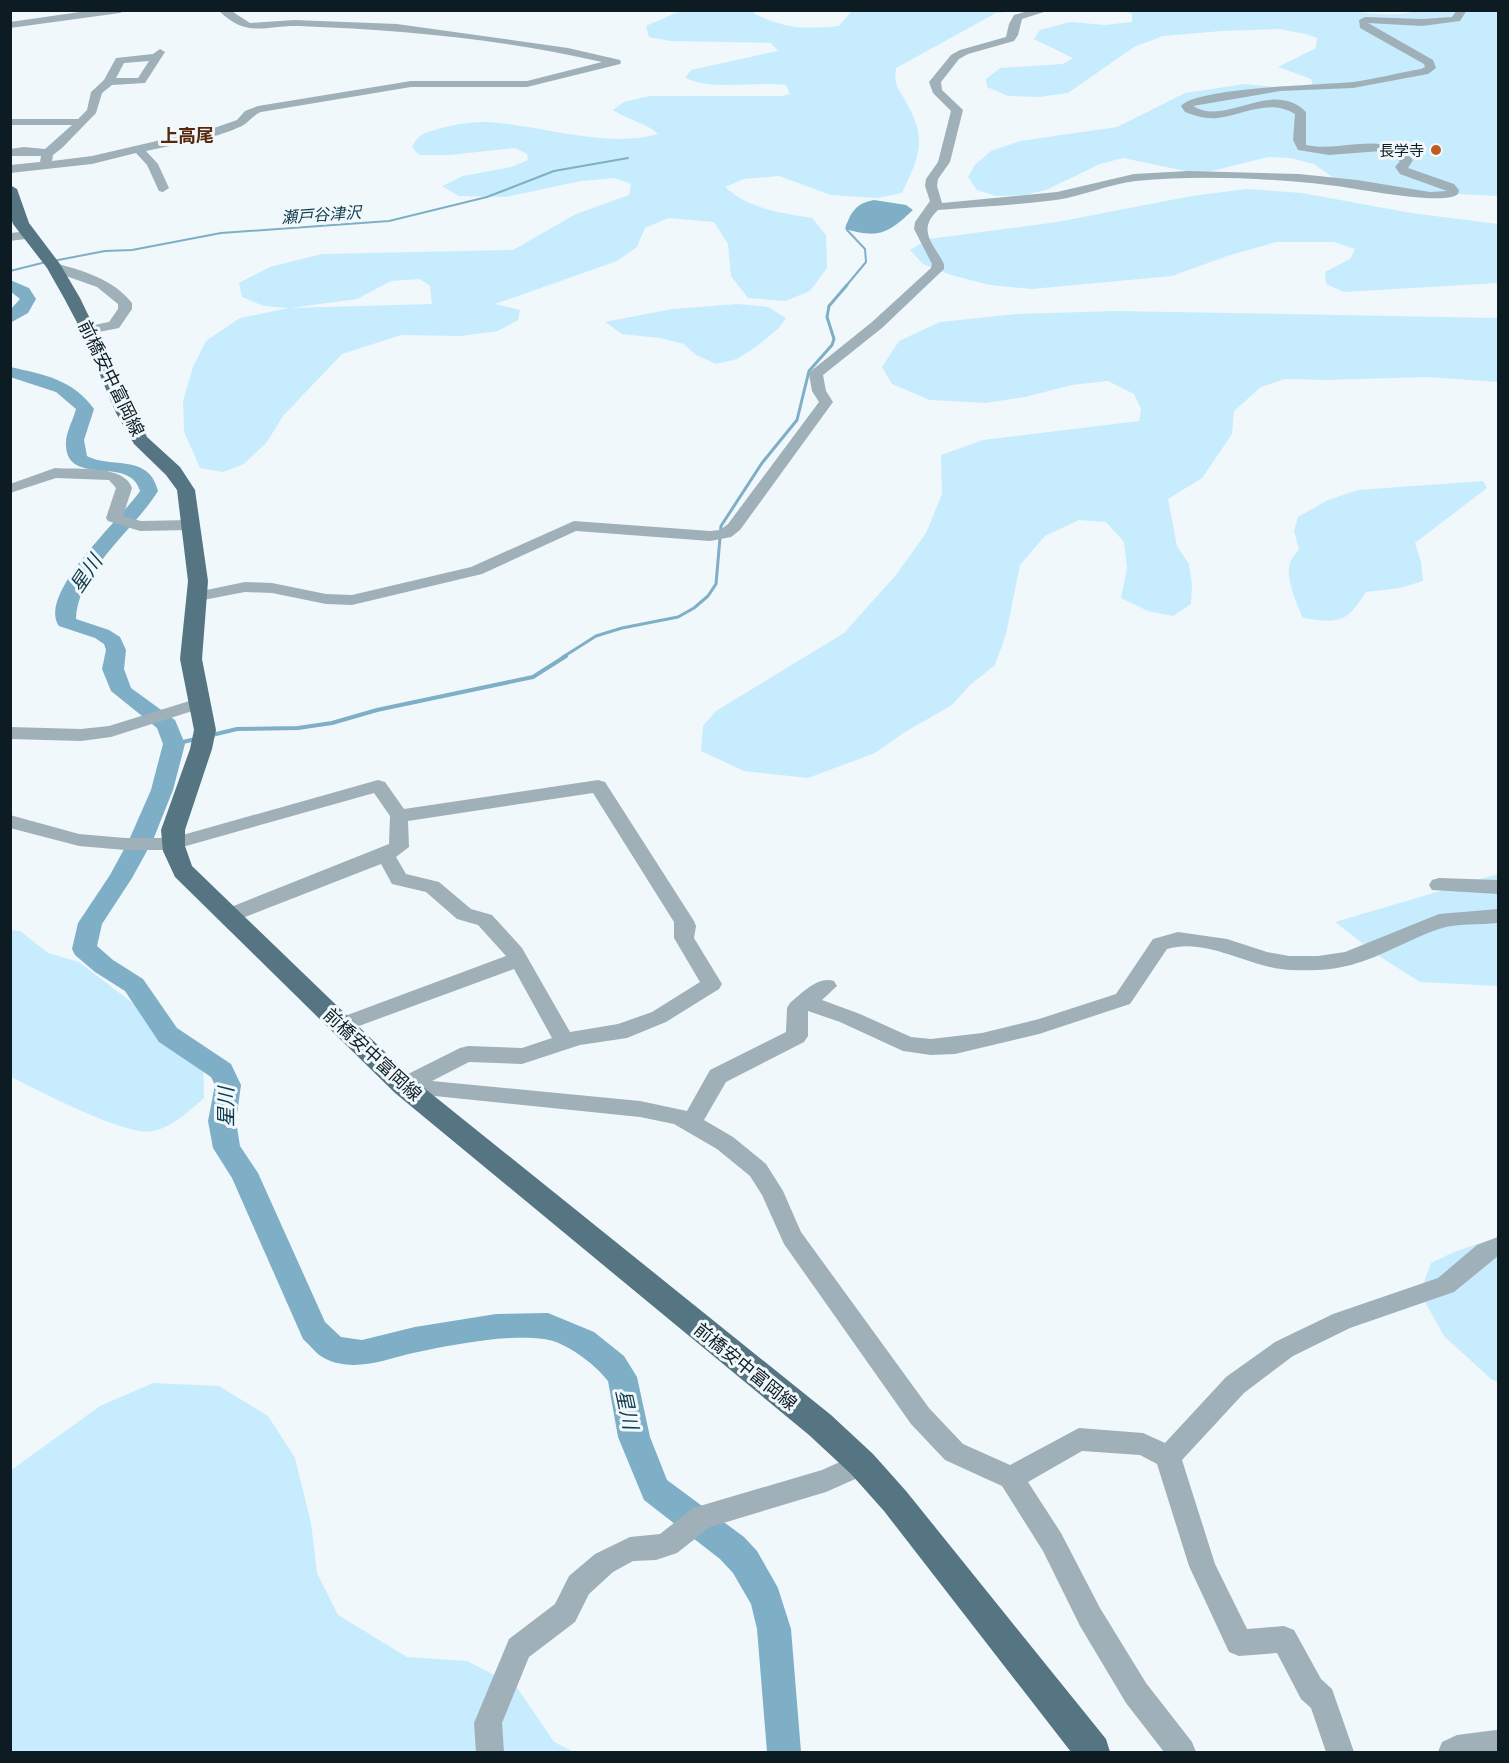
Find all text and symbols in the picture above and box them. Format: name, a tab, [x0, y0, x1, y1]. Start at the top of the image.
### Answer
district label: 上高尾	[160, 124, 214, 146]
place label: 長学寺	[1379, 141, 1424, 159]
marker: 長学寺	[1429, 143, 1443, 157]
water label: 瀬戸谷津沢	[280, 202, 364, 226]
street label: 前橋安中富岡線	[74, 317, 150, 439]
water label: 星川	[64, 548, 107, 596]
street label: 前橋安中富岡線	[319, 1003, 427, 1105]
water label: 星川	[213, 1085, 237, 1127]
street label: 前橋安中富岡線	[690, 1318, 802, 1414]
water label: 星川	[612, 1387, 644, 1433]

